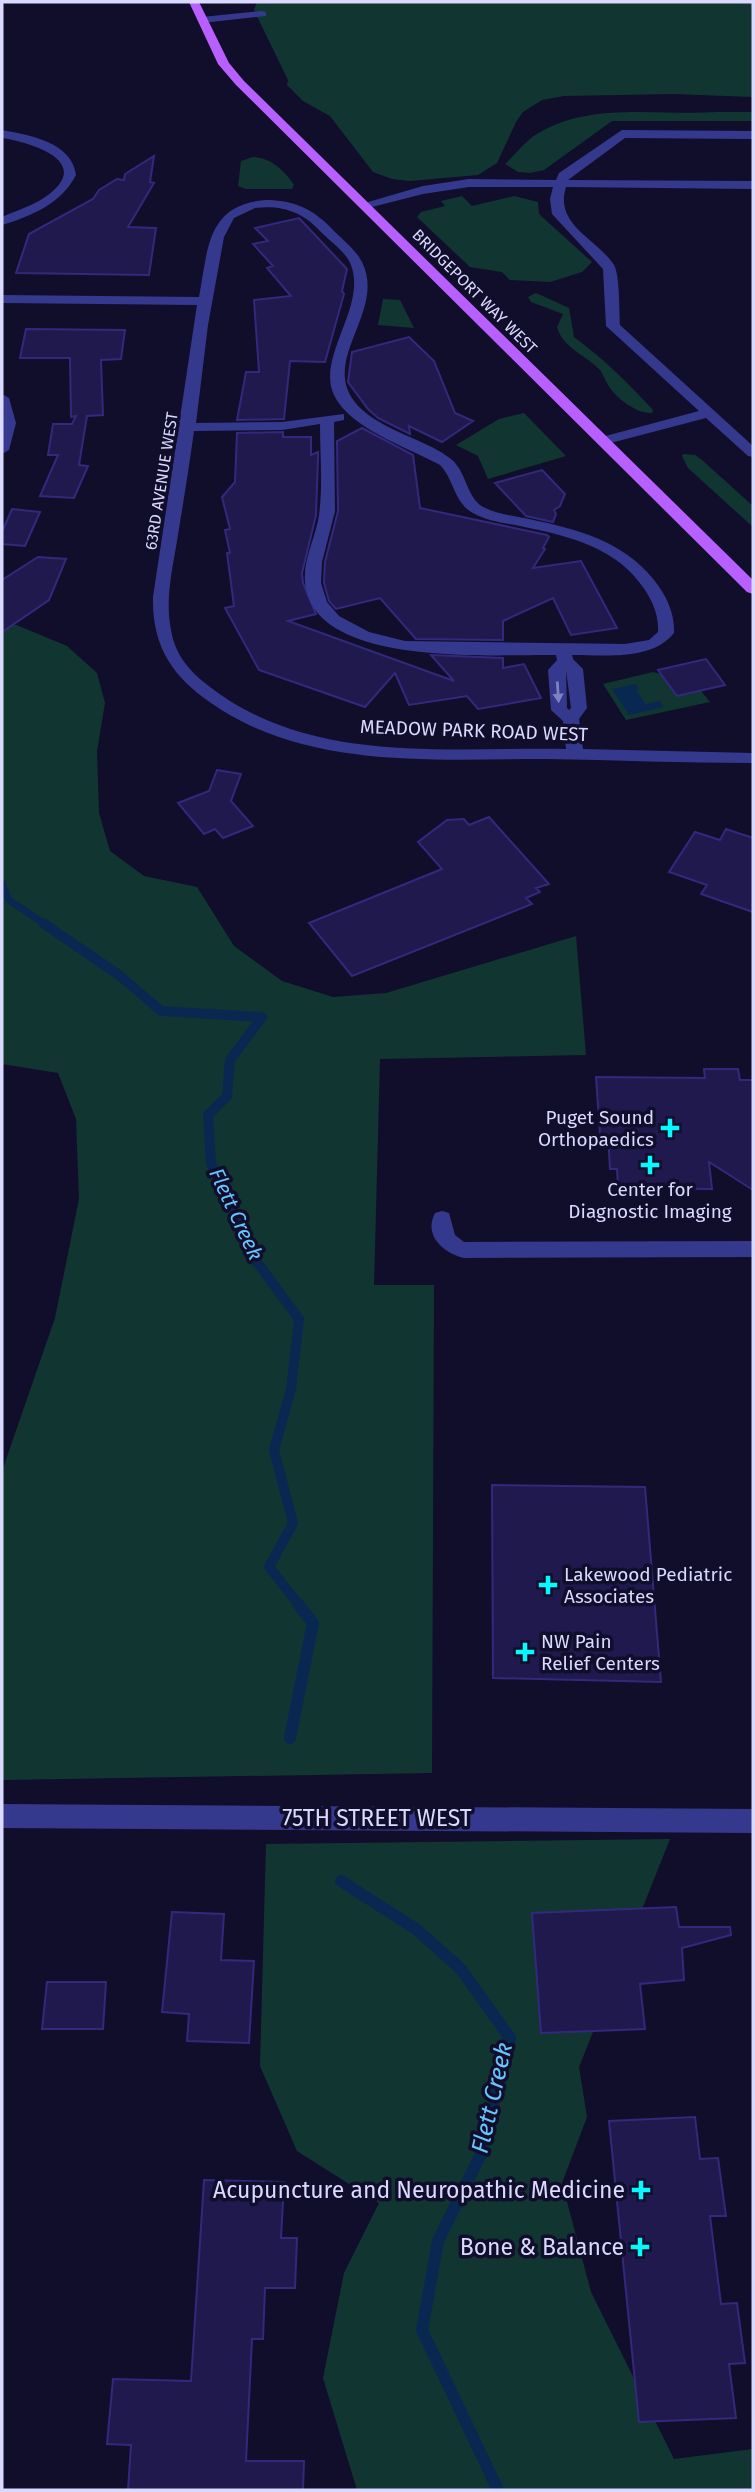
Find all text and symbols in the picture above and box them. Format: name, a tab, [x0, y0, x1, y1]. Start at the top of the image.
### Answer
street label: BRIDGEPORT WAY WEST	[408, 225, 541, 358]
street label: 63RD AVENUE WEST	[141, 410, 182, 551]
one-way arrow	[552, 681, 563, 703]
street label: MEADOW PARK ROAD WEST	[359, 715, 589, 746]
place label: Puget Sound Orthopaedics	[538, 1106, 654, 1151]
marker: Puget Sound Orthopaedics	[660, 1118, 680, 1138]
marker: Center for Diagnostic Imaging	[640, 1155, 660, 1175]
water label: Flett Creek	[203, 1164, 269, 1264]
place label: Center for Diagnostic Imaging	[568, 1178, 732, 1223]
place label: Lakewood Pediatric Associates	[564, 1563, 732, 1608]
marker: Lakewood Pediatric Associates	[538, 1575, 558, 1595]
place label: NW Pain Relief Centers	[541, 1630, 660, 1675]
marker: NW Pain Relief Centers	[515, 1642, 535, 1662]
street label: 75TH STREET WEST	[282, 1804, 472, 1832]
water label: Flett Creek	[466, 2040, 518, 2156]
place label: Acupuncture and Neuropathic Medicine	[213, 2176, 625, 2204]
marker: Acupuncture and Neuropathic Medicine	[631, 2180, 651, 2200]
place label: Bone & Balance	[460, 2233, 624, 2261]
marker: Bone & Balance	[630, 2237, 650, 2257]

